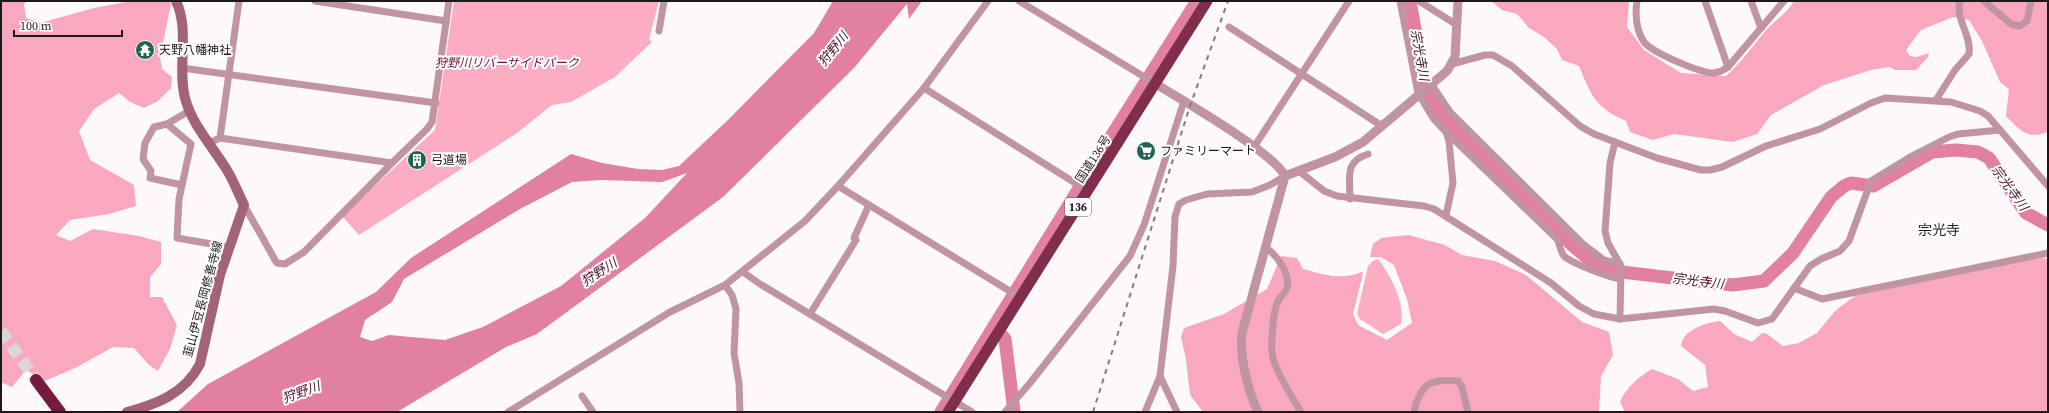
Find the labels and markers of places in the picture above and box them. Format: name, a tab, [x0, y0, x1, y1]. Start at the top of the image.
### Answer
temple icon: 天野八幡神社	[134, 39, 156, 61]
place label: 天野八幡神社	[159, 42, 231, 58]
supermarket icon: ファミリーマート	[1135, 140, 1157, 162]
place label: ファミリーマート	[1160, 143, 1256, 159]
building icon: 弓道場	[406, 149, 428, 171]
place label: 弓道場	[431, 152, 467, 168]

